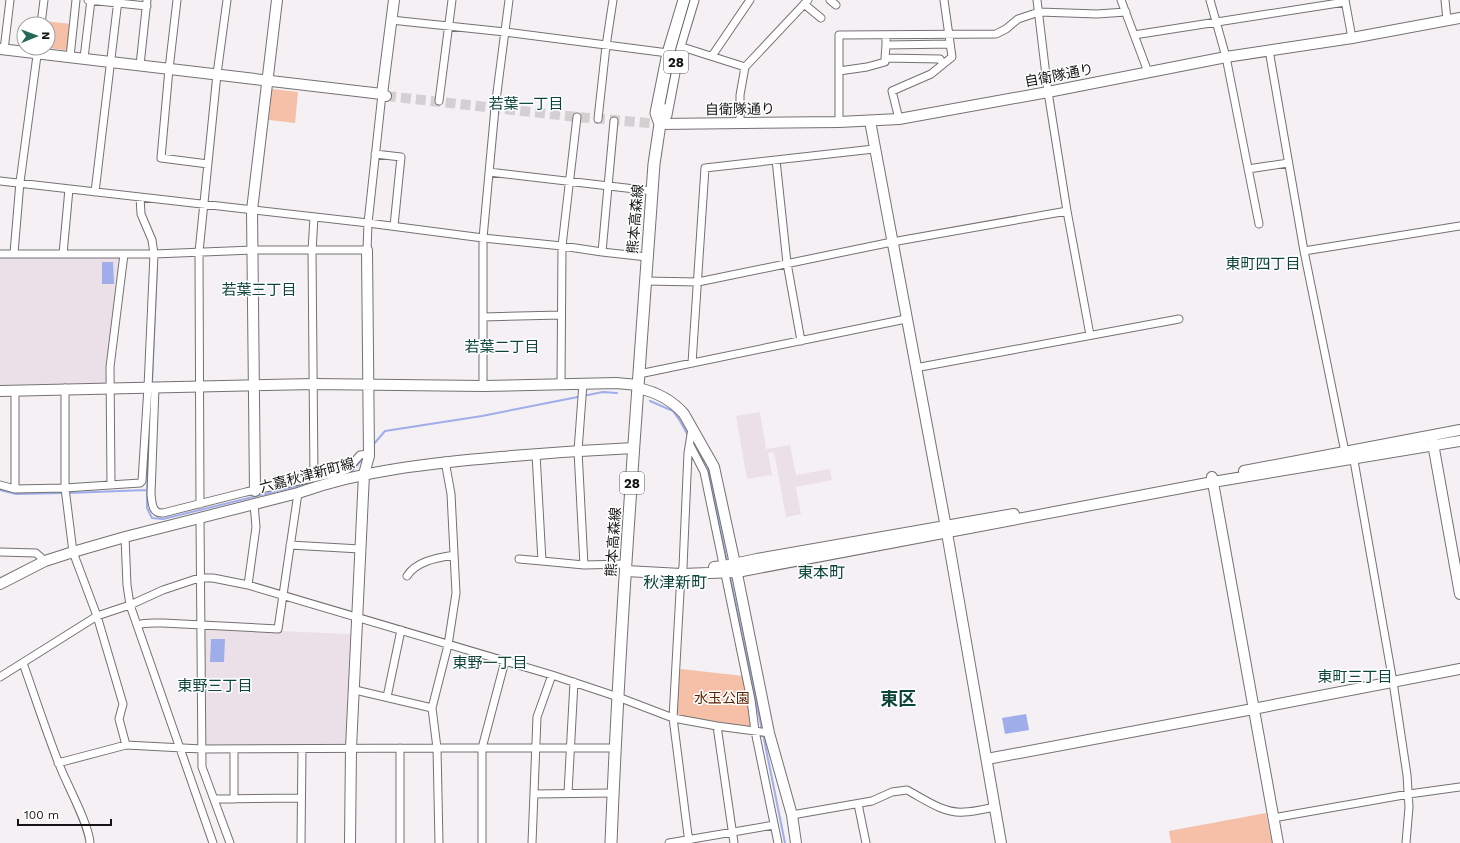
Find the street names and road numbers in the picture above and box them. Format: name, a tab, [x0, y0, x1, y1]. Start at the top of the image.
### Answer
road number: 28	[664, 51, 688, 73]
street label: 自衛隊通り	[1023, 60, 1095, 90]
street label: 自衛隊通り	[705, 100, 775, 118]
street label: 熊本高森線	[624, 183, 646, 255]
street label: 六嘉秋津新町線	[258, 455, 356, 495]
road number: 28	[620, 472, 644, 494]
street label: 熊本高森線	[603, 507, 623, 577]

